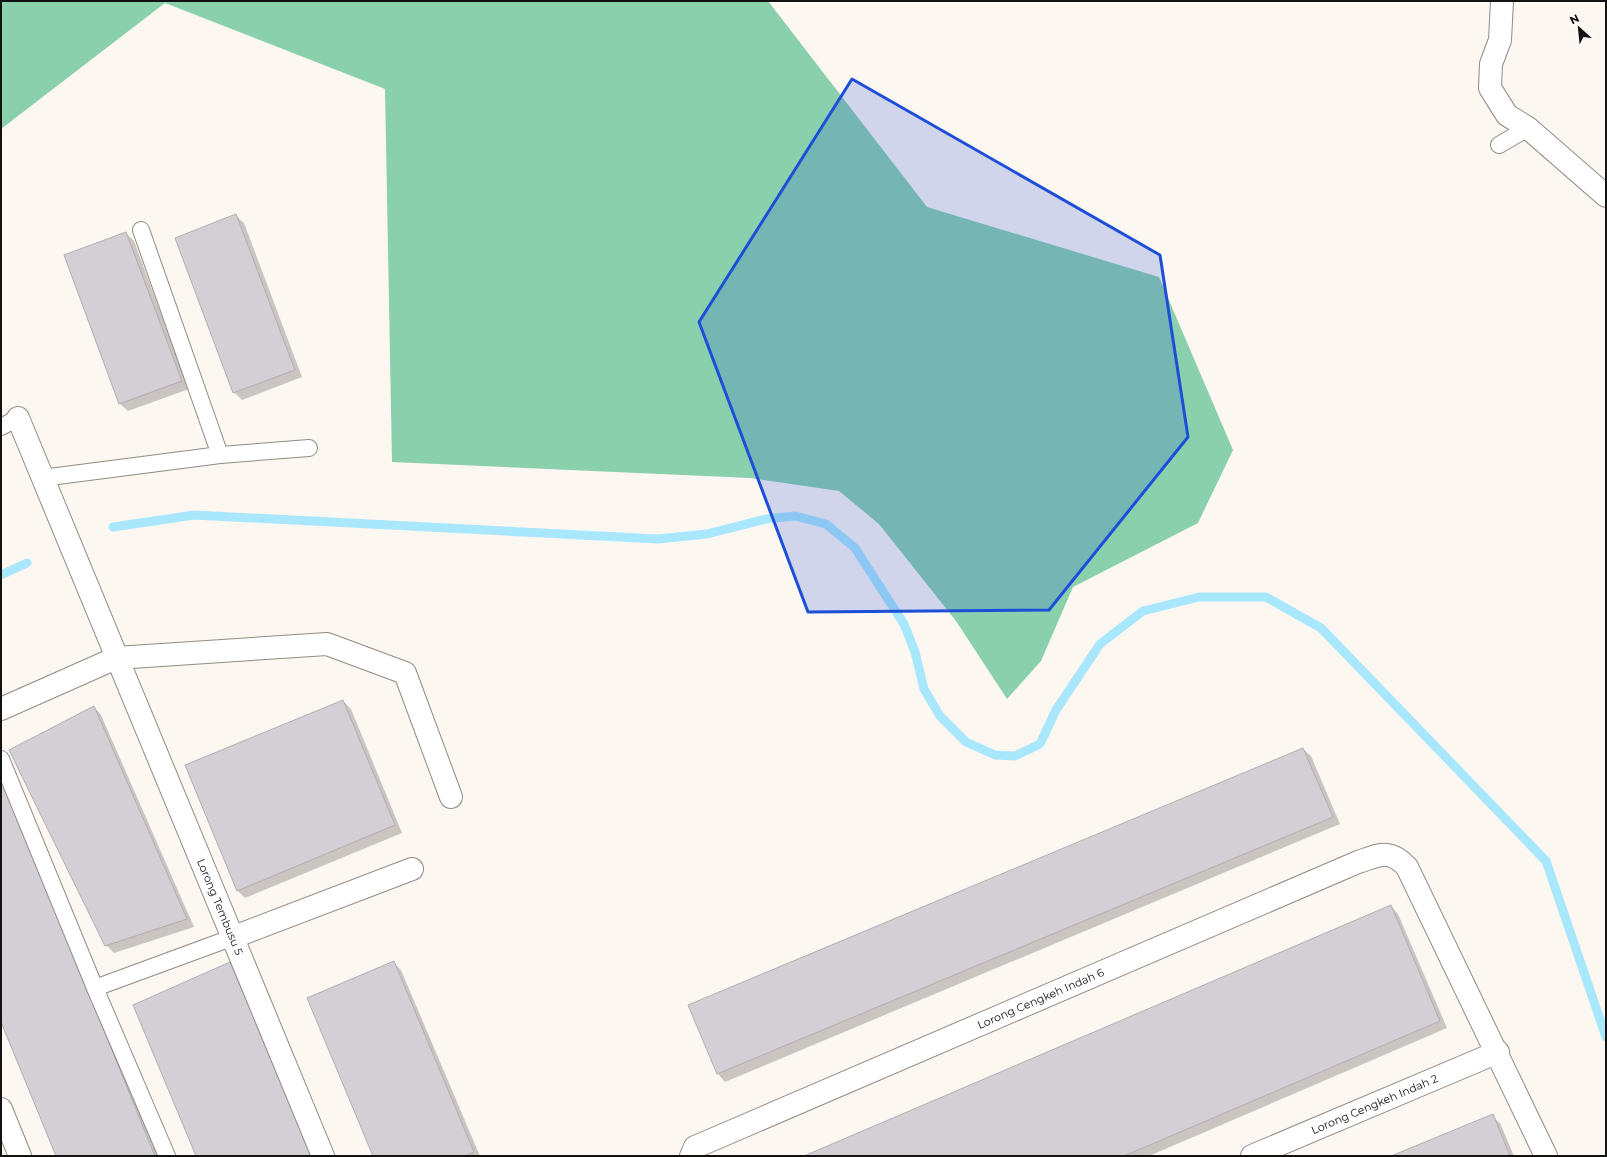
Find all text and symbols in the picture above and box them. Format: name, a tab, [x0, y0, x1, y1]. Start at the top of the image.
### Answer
north arrow	[1559, 8, 1599, 48]
text: N	[1567, 11, 1582, 27]
street label: Lorong Tembusu 5	[194, 857, 246, 957]
street label: Lorong Cengkeh Indah 6	[975, 965, 1106, 1032]
street label: Lorong Cengkeh Indah 2	[1309, 1071, 1440, 1137]

